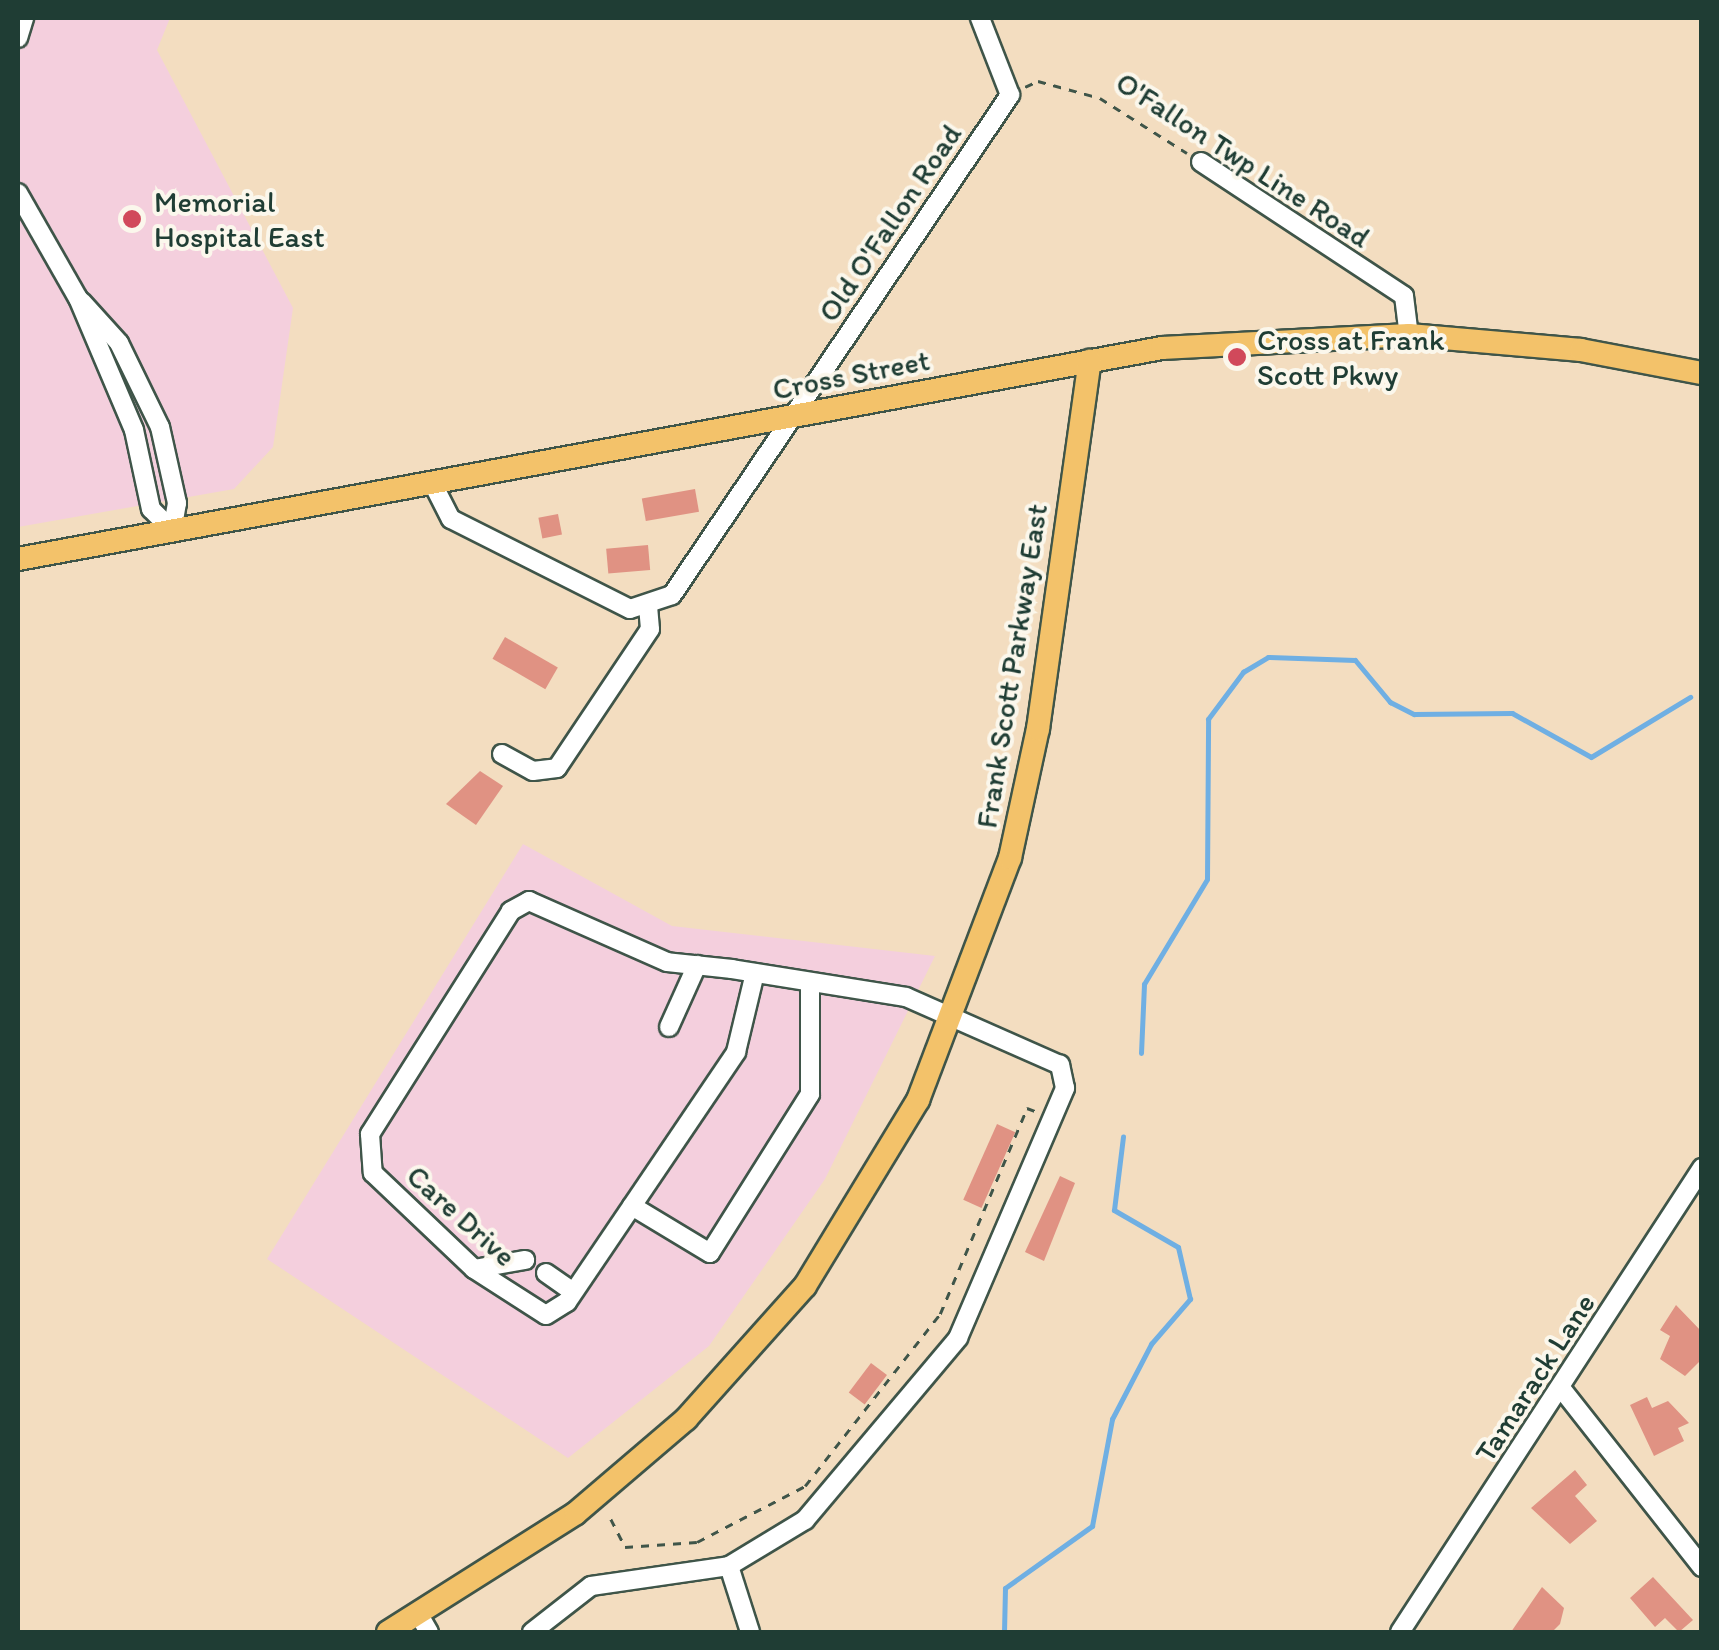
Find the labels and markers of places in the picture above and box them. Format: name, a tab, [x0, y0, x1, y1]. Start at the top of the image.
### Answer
place label: Memorial Hospital East	[154, 184, 325, 254]
marker: Memorial Hospital East	[119, 206, 145, 232]
place label: Cross at Frank Scott Pkwy	[1257, 322, 1445, 392]
marker: Cross at Frank Scott Pkwy	[1226, 346, 1248, 368]

